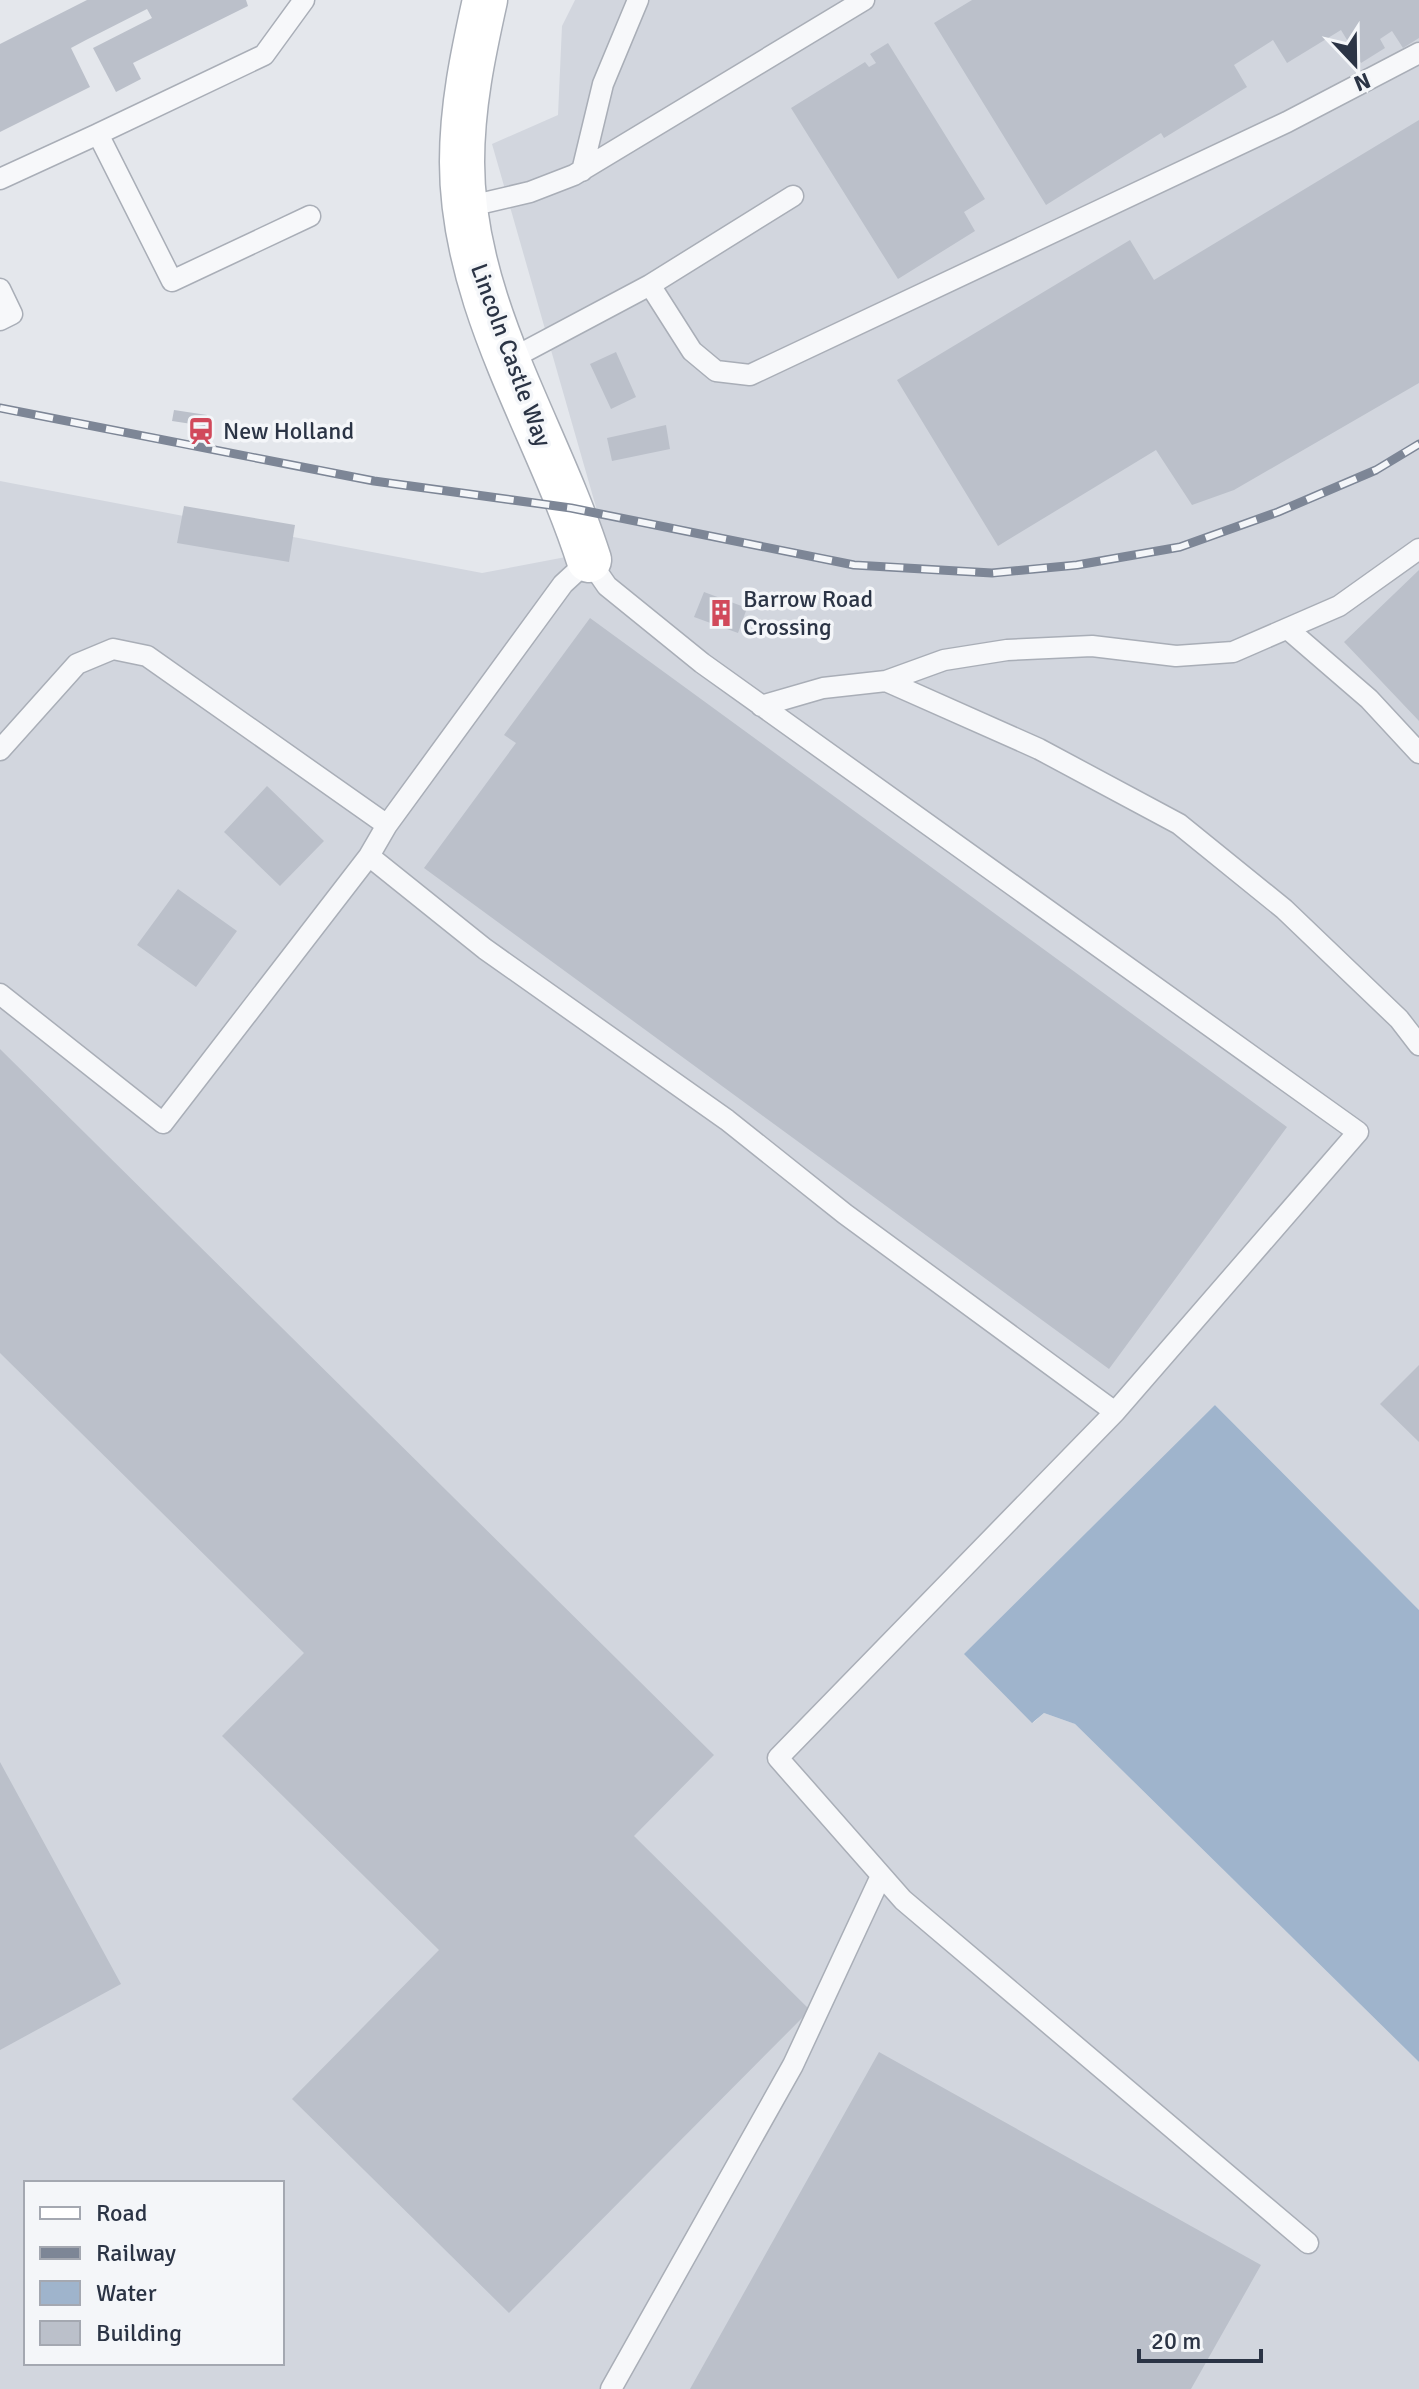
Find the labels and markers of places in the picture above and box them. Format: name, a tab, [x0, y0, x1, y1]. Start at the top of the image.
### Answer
station icon: New Holland	[186, 416, 216, 446]
place label: New Holland	[223, 416, 354, 446]
place label: Barrow Road Crossing	[743, 584, 873, 642]
building icon: Barrow Road Crossing	[706, 598, 736, 628]

